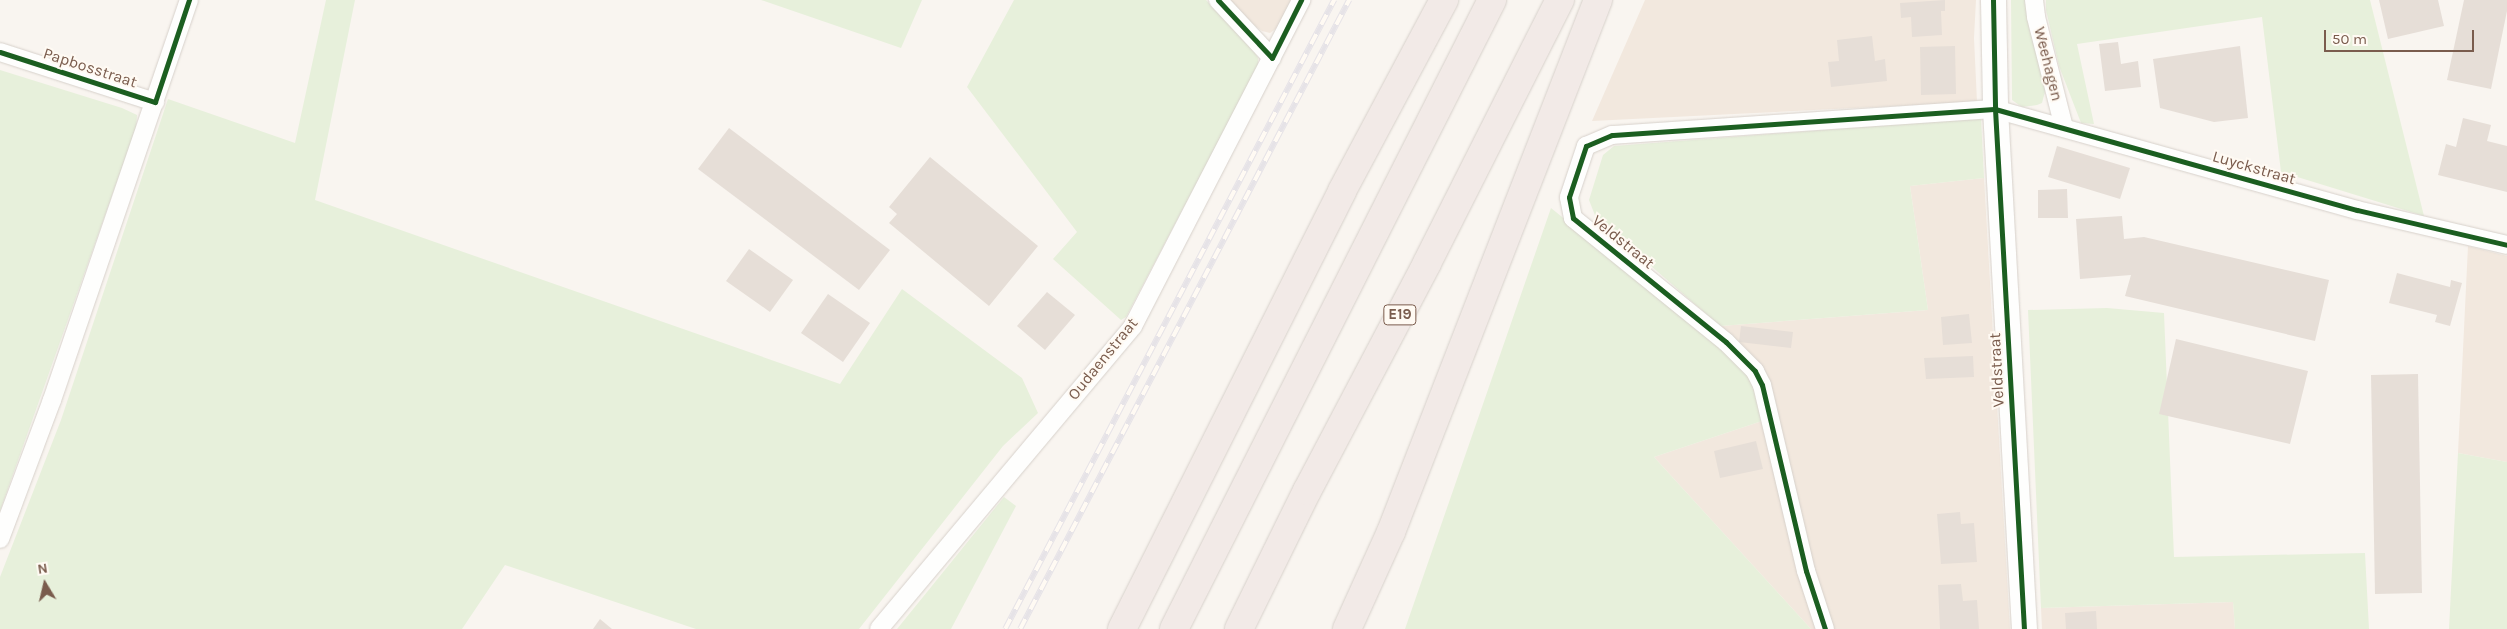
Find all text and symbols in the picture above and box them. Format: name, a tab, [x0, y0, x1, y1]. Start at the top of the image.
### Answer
scale bar	[2327, 20, 2477, 52]
street label: Weehagen	[2030, 25, 2066, 103]
text: 50 m	[2332, 30, 2367, 48]
street label: Papbosstraat	[41, 44, 139, 92]
street label: Luyckstraat	[2210, 147, 2298, 189]
street label: Veldstraat	[1588, 211, 1658, 273]
road number: E19	[1382, 302, 1418, 328]
street label: Oudaenstraat	[1064, 314, 1142, 404]
street label: Veldstraat	[1985, 332, 2009, 408]
north arrow	[20, 559, 70, 609]
text: N	[36, 560, 49, 578]

